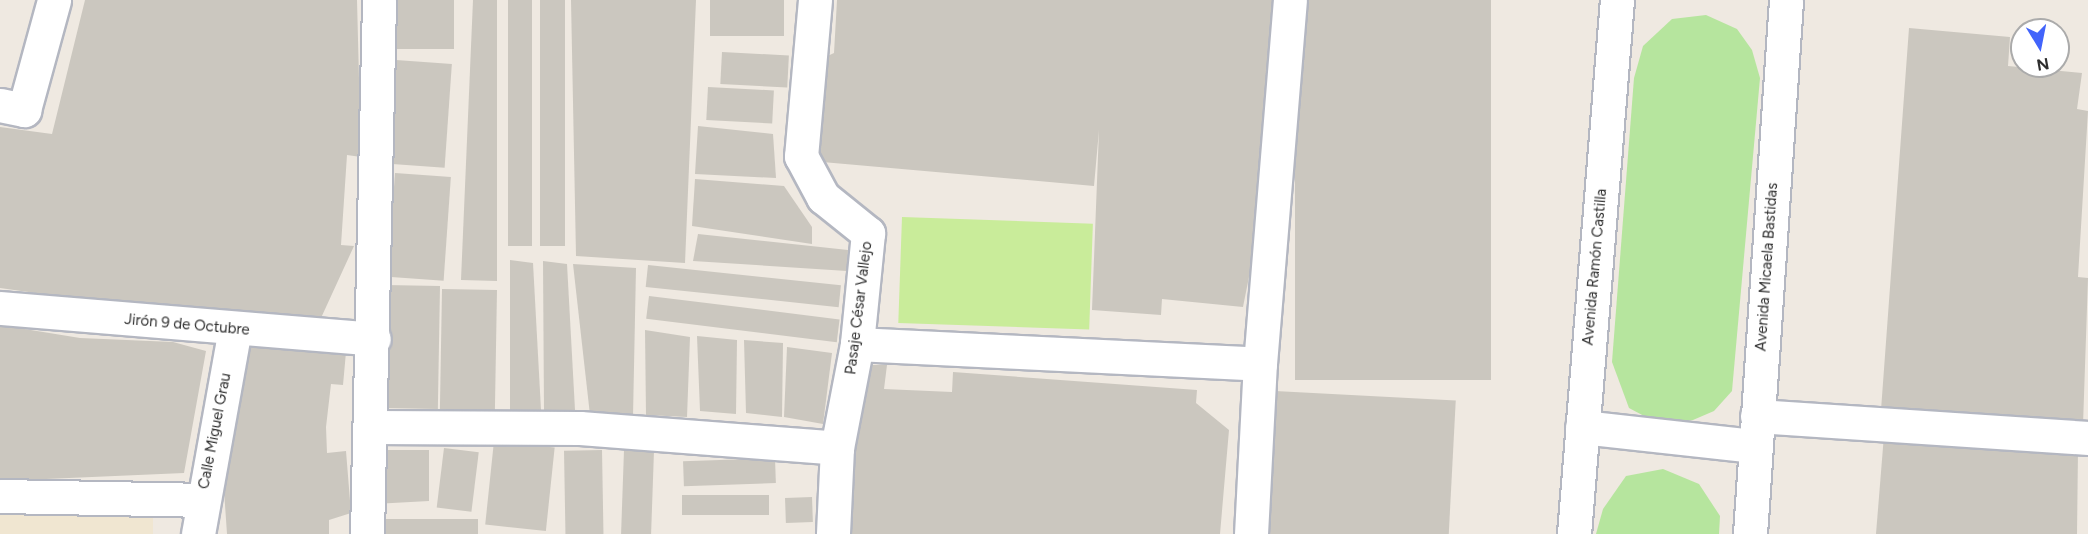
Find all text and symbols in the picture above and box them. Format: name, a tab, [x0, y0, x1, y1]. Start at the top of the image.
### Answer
north arrow	[2010, 18, 2070, 78]
text: N	[2035, 54, 2051, 75]
street label: Avenida Micaela Bastidas	[1752, 182, 1782, 352]
street label: Avenida Ramón Castilla	[1579, 188, 1611, 346]
street label: Pasaje César Vallejo	[842, 240, 876, 376]
street label: Jirón 9 de Octubre	[124, 311, 250, 339]
street label: Calle Miguel Grau	[195, 371, 235, 491]

